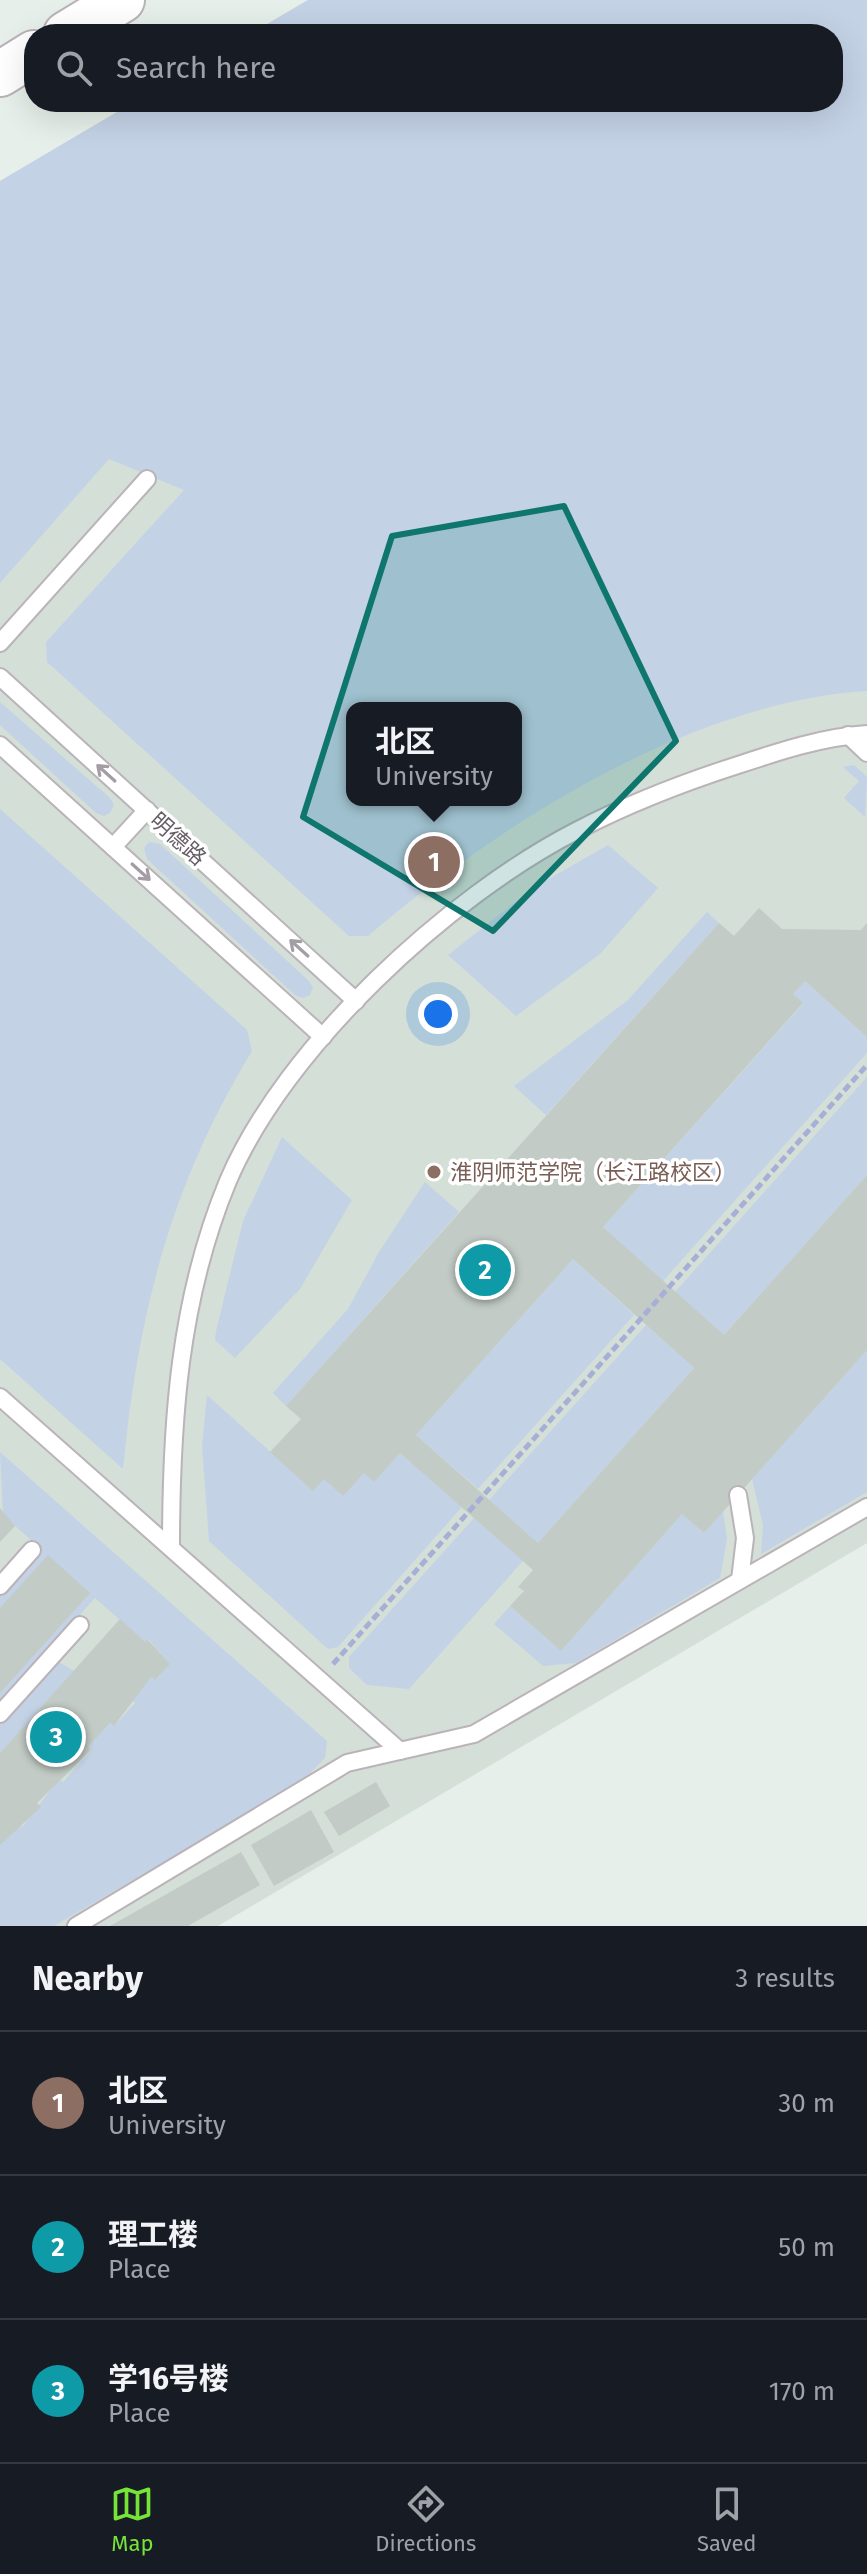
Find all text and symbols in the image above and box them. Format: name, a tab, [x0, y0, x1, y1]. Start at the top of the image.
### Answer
search box	[24, 24, 843, 112]
icon: search	[52, 46, 96, 90]
text: Search here	[116, 50, 276, 86]
popup	[346, 702, 522, 806]
text: 北区	[375, 724, 435, 760]
text: University	[375, 761, 493, 792]
one-way arrow	[97, 765, 117, 783]
street label: 明德路	[144, 807, 212, 871]
pin: 1	[408, 832, 460, 892]
one-way arrow	[131, 863, 151, 882]
one-way arrow	[289, 940, 309, 958]
your location	[418, 994, 458, 1034]
place label: 淮阴师范学院（长江路校区）	[450, 1159, 736, 1186]
marker: 淮阴师范学院（长江路校区）	[425, 1163, 443, 1181]
pin: 2	[459, 1240, 511, 1300]
pin: 3	[30, 1707, 82, 1767]
text: Nearby	[32, 1958, 143, 1999]
text: 3 results	[735, 1963, 835, 1994]
text: 北区	[108, 2073, 168, 2109]
text: 1	[52, 2088, 64, 2119]
text: 30 m	[778, 2088, 835, 2119]
text: University	[108, 2110, 226, 2141]
text: 理工楼	[108, 2217, 198, 2253]
text: 2	[51, 2232, 65, 2263]
text: 50 m	[778, 2232, 835, 2263]
text: Place	[108, 2254, 171, 2285]
text: 学16号楼	[108, 2361, 229, 2397]
text: 3	[51, 2376, 65, 2407]
text: 170 m	[769, 2376, 835, 2407]
text: Place	[108, 2398, 171, 2429]
tab: Map	[110, 2482, 154, 2557]
tab: Directions	[375, 2482, 476, 2557]
tab: Saved	[697, 2482, 757, 2557]

